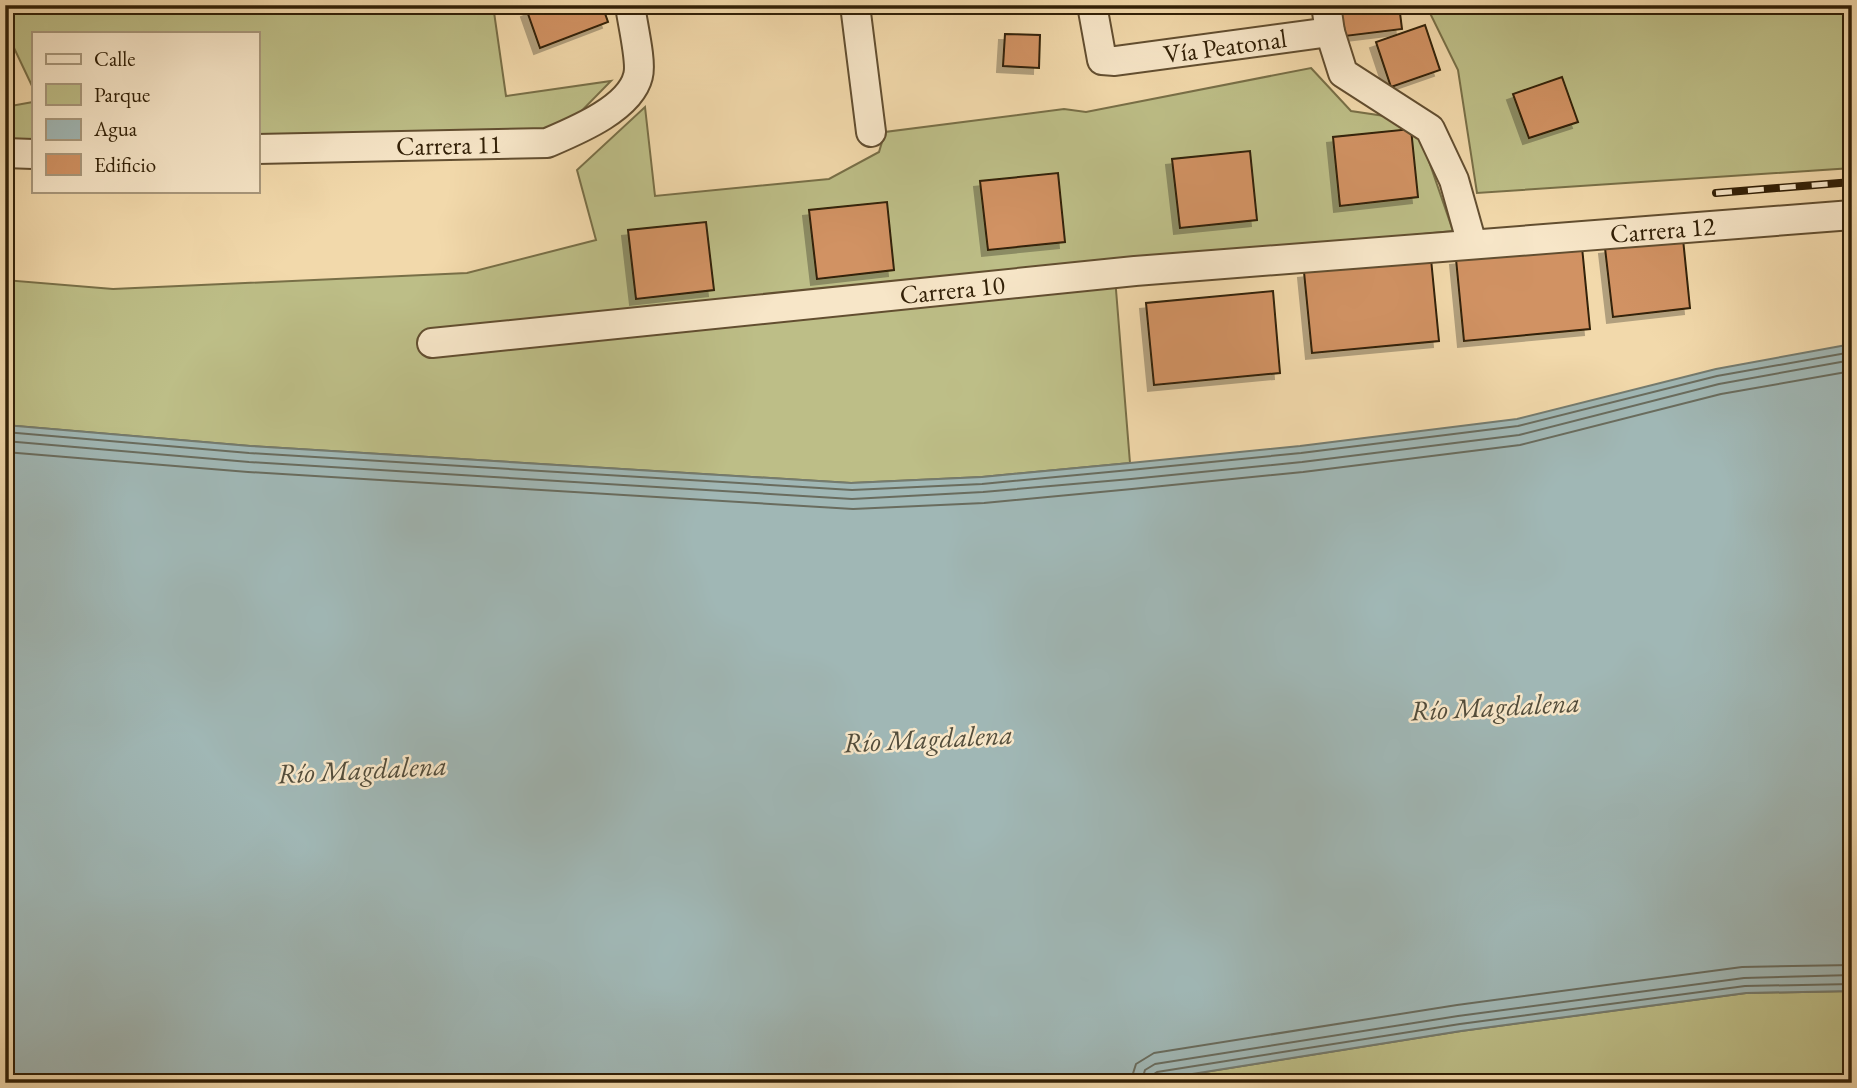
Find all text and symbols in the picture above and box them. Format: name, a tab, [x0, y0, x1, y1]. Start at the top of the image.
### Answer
street label: Vía Peatonal	[1161, 21, 1289, 71]
legend	[32, 32, 259, 192]
text: Calle	[94, 45, 136, 72]
text: Parque	[94, 81, 150, 108]
text: Agua	[93, 115, 138, 142]
street label: Carrera 11	[396, 127, 502, 163]
text: Edificio	[94, 151, 156, 178]
street label: Carrera 12	[1609, 209, 1717, 251]
street label: Carrera 10	[898, 267, 1007, 312]
water label: Río Magdalena	[1409, 684, 1581, 728]
water label: Río Magdalena	[842, 716, 1014, 760]
water label: Río Magdalena	[276, 747, 448, 791]

